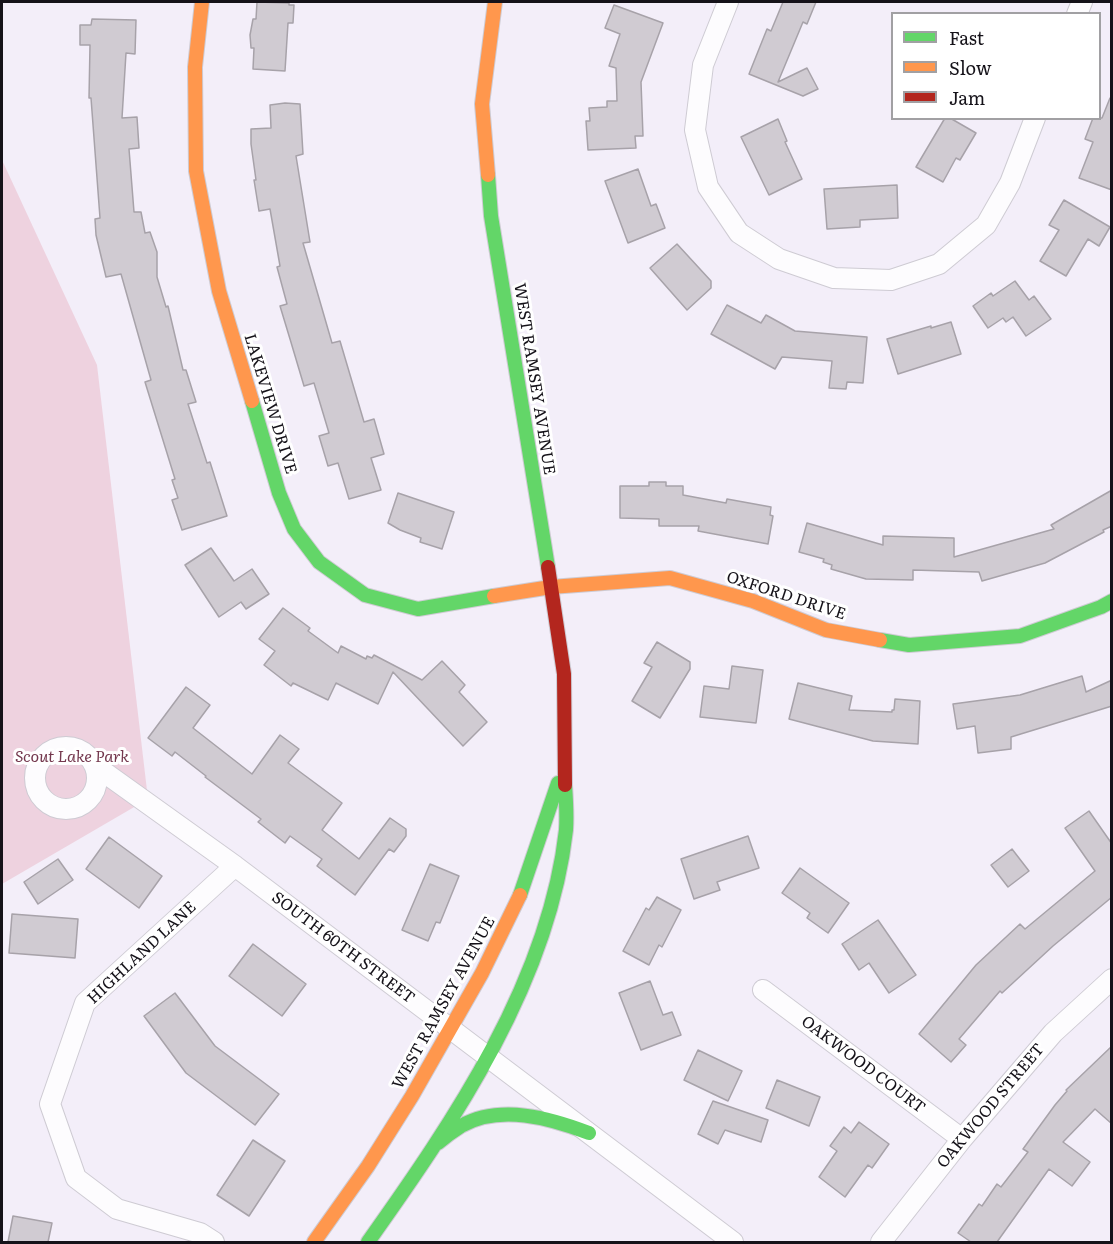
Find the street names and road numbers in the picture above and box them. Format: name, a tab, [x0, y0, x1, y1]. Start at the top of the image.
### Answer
street label: WEST RAMSEY AVENUE	[509, 282, 559, 476]
street label: LAKEVIEW DRIVE	[240, 332, 300, 476]
street label: OXFORD DRIVE	[724, 568, 848, 624]
street label: SOUTH 60TH STREET	[268, 888, 418, 1008]
street label: HIGHLAND LANE	[84, 898, 200, 1008]
street label: WEST RAMSEY AVENUE	[389, 914, 499, 1092]
street label: OAKWOOD COURT	[797, 1012, 929, 1118]
street label: OAKWOOD STREET	[933, 1040, 1049, 1172]

